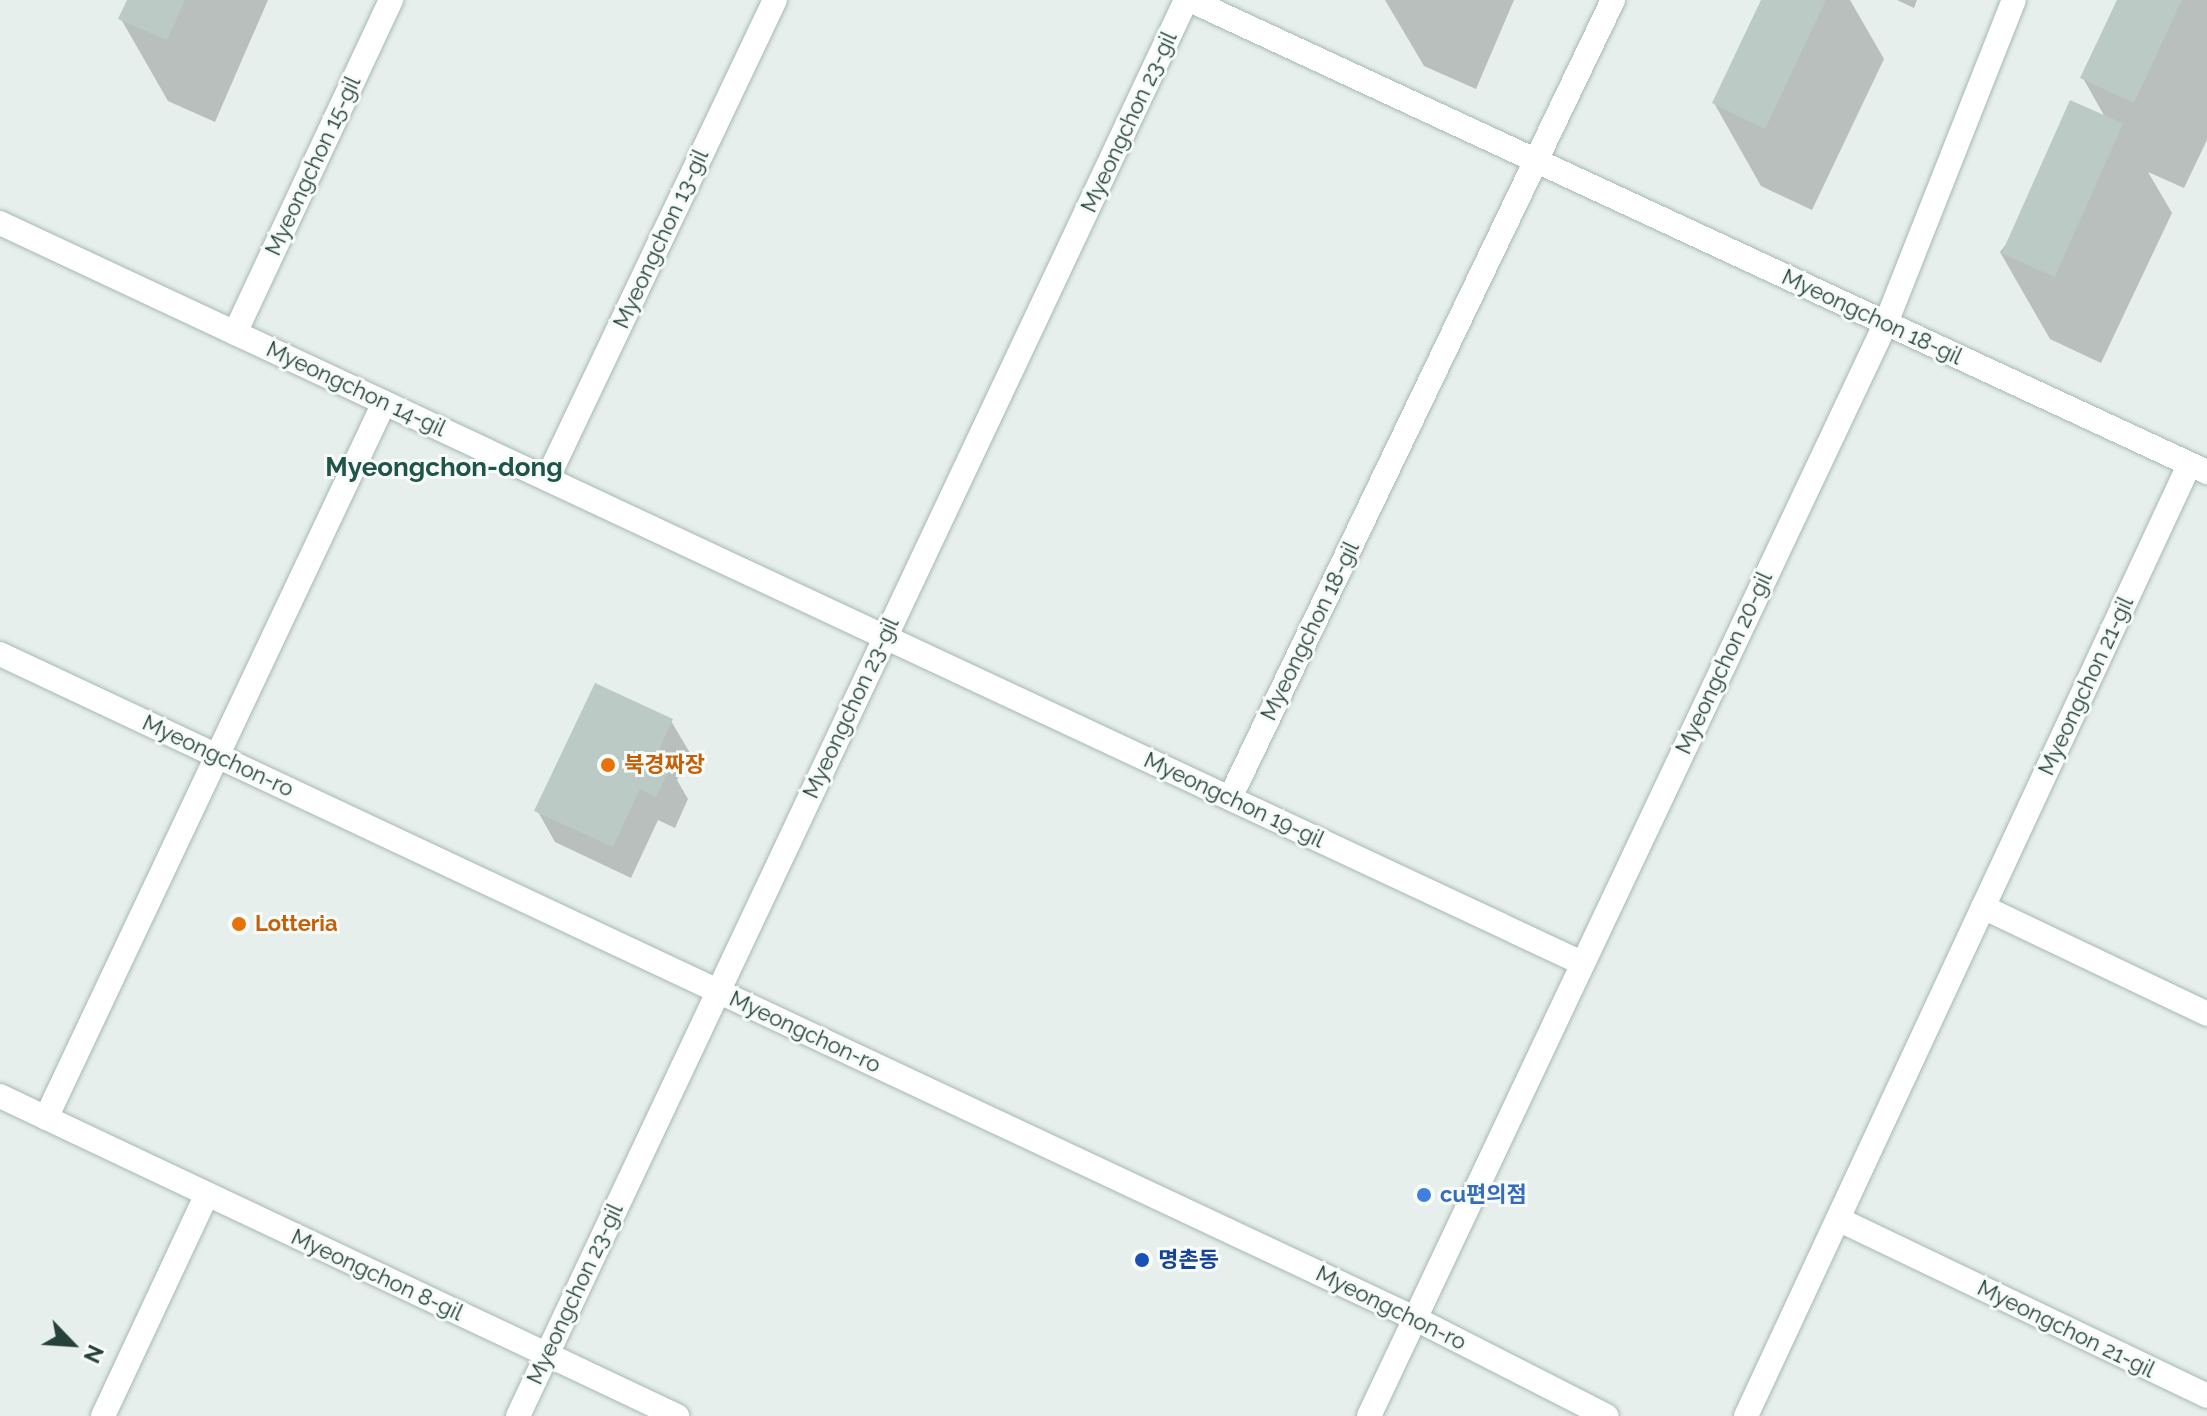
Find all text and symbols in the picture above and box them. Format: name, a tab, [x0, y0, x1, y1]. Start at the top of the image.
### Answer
street label: Myeongchon 23-gil	[1076, 27, 1182, 217]
street label: Myeongchon 15-gil	[260, 72, 366, 260]
street label: Myeongchon 13-gil	[608, 145, 714, 333]
street label: Myeongchon 18-gil	[1778, 264, 1966, 370]
street label: Myeongchon 14-gil	[262, 336, 450, 442]
district label: Myeongchon-dong	[325, 452, 563, 484]
street label: Myeongchon 18-gil	[1255, 537, 1365, 725]
street label: Myeongchon 20-gil	[1670, 568, 1778, 758]
street label: Myeongchon 21-gil	[2033, 593, 2139, 779]
street label: Myeongchon 23-gil	[798, 613, 904, 803]
street label: Myeongchon-ro	[138, 709, 298, 803]
street label: Myeongchon 19-gil	[1140, 747, 1328, 853]
place label: 북경짜장	[624, 752, 705, 778]
marker: 북경짜장	[599, 756, 617, 774]
place label: Lotteria	[255, 911, 338, 937]
marker: Lotteria	[230, 915, 248, 933]
street label: Myeongchon-ro	[725, 985, 885, 1079]
place label: cu편의점	[1440, 1182, 1527, 1208]
marker: cu편의점	[1415, 1186, 1433, 1204]
street label: Myeongchon 23-gil	[522, 1199, 628, 1389]
street label: Myeongchon 8-gil	[287, 1224, 467, 1326]
place label: 명촌동	[1158, 1247, 1219, 1273]
marker: 명촌동	[1133, 1251, 1151, 1269]
street label: Myeongchon-ro	[1312, 1260, 1470, 1356]
street label: Myeongchon 21-gil	[1973, 1275, 2159, 1383]
north arrow	[32, 1304, 112, 1384]
text: N	[78, 1341, 109, 1367]

